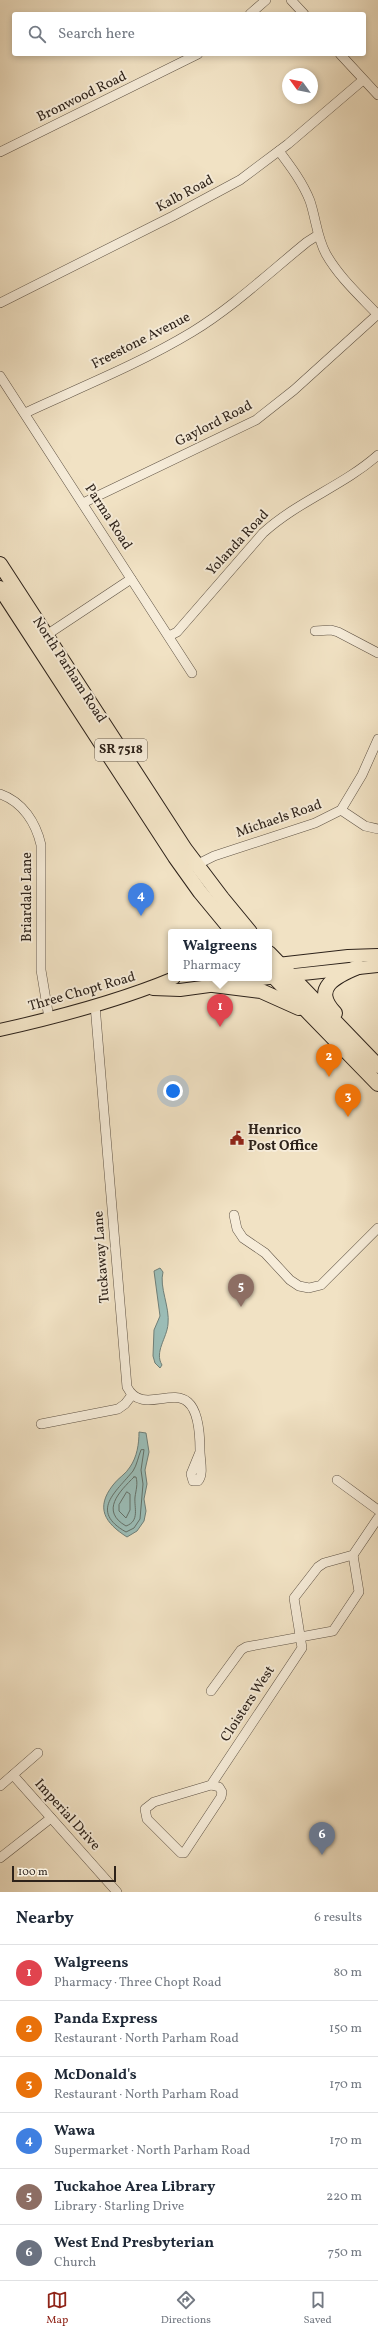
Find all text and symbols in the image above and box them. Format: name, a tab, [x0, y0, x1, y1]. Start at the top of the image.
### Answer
search box	[12, 12, 366, 56]
icon: search	[26, 23, 48, 45]
text: Search here	[58, 24, 135, 45]
street label: Bronwood Road	[34, 67, 130, 127]
north arrow	[282, 68, 318, 104]
street label: Kalb Road	[153, 171, 217, 217]
street label: Freestone Avenue	[88, 308, 194, 374]
street label: Gaylord Road	[172, 396, 256, 452]
street label: Parma Road	[80, 480, 136, 554]
street label: Yolanda Road	[203, 506, 274, 580]
street label: North Parham Road	[28, 613, 110, 727]
road number: SR 7518	[95, 739, 147, 761]
street label: Michaels Road	[233, 795, 325, 843]
street label: Briardale Lane	[18, 852, 37, 942]
pin: 4	[128, 883, 154, 916]
popup	[168, 929, 272, 981]
text: Walgreens	[183, 936, 257, 957]
text: Pharmacy	[183, 957, 241, 975]
street label: Three Chopt Road	[26, 968, 138, 1016]
pin: 1	[207, 994, 233, 1027]
pin: 2	[316, 1044, 342, 1077]
your location	[163, 1081, 183, 1101]
pin: 3	[335, 1084, 361, 1117]
place label: Henrico Post Office	[248, 1121, 318, 1156]
public building icon: Henrico Post Office	[229, 1130, 245, 1146]
street label: Tuckaway Lane	[89, 1210, 115, 1304]
pin: 5	[228, 1274, 254, 1307]
street label: Cloisters West	[216, 1662, 280, 1746]
street label: Imperial Drive	[30, 1775, 104, 1855]
pin: 6	[309, 1822, 335, 1855]
scale bar	[12, 1864, 116, 1883]
text: 100 m	[18, 1865, 48, 1880]
text: Nearby	[16, 1907, 74, 1930]
text: 6 results	[314, 1909, 362, 1927]
text: Walgreens	[54, 1953, 129, 1974]
text: 1	[26, 1964, 32, 1982]
text: 80 m	[333, 1964, 362, 1982]
text: Pharmacy · Three Chopt Road	[54, 1974, 222, 1992]
text: Panda Express	[54, 2009, 158, 2030]
text: 2	[26, 2020, 32, 2038]
text: 150 m	[329, 2020, 362, 2038]
text: Restaurant · North Parham Road	[54, 2030, 239, 2048]
text: McDonald's	[54, 2065, 137, 2086]
text: 3	[26, 2076, 32, 2094]
text: 170 m	[329, 2076, 362, 2094]
text: Restaurant · North Parham Road	[54, 2086, 239, 2104]
text: Wawa	[54, 2121, 95, 2142]
text: 4	[25, 2132, 33, 2150]
text: 170 m	[329, 2132, 362, 2150]
text: Supermarket · North Parham Road	[54, 2142, 250, 2160]
text: Tuckahoe Area Library	[54, 2177, 215, 2198]
text: 5	[26, 2188, 32, 2206]
text: 220 m	[326, 2188, 362, 2206]
text: Library · Starling Drive	[54, 2198, 184, 2216]
text: West End Presbyterian	[54, 2233, 214, 2254]
text: 6	[25, 2244, 33, 2262]
text: 750 m	[328, 2244, 362, 2262]
text: Church	[54, 2254, 96, 2272]
tab: Map	[46, 2289, 68, 2328]
tab: Directions	[161, 2289, 211, 2328]
tab: Saved	[303, 2289, 332, 2328]

